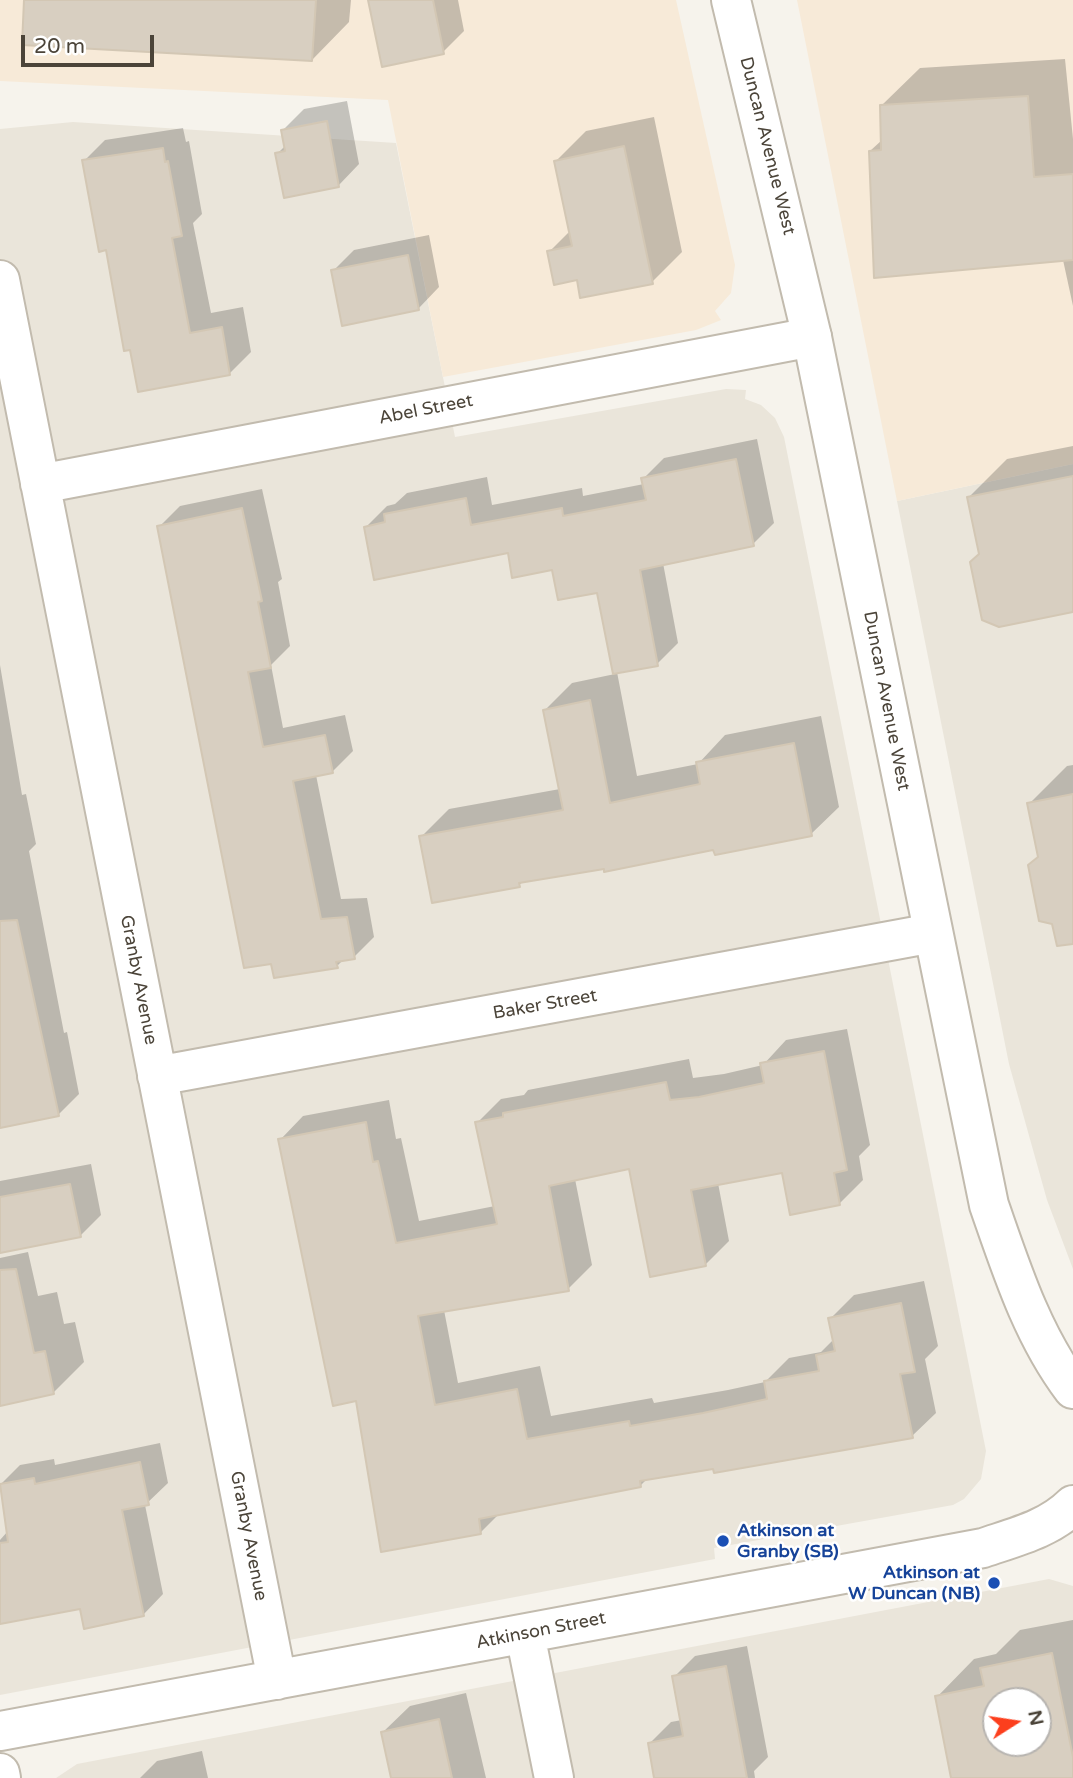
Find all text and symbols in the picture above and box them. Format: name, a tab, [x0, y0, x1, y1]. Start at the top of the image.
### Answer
scale bar	[24, 21, 158, 65]
text: 20 m	[34, 34, 85, 59]
street label: Duncan Avenue West	[734, 55, 800, 237]
street label: Abel Street	[377, 390, 475, 430]
street label: Duncan Avenue West	[858, 609, 914, 793]
street label: Granby Avenue	[115, 913, 161, 1047]
street label: Baker Street	[491, 985, 599, 1025]
street label: Granby Avenue	[225, 1469, 271, 1603]
place label: Atkinson at Granby (SB)	[737, 1520, 839, 1562]
marker: Atkinson at Granby (SB)	[715, 1533, 731, 1549]
place label: Atkinson at W Duncan (NB)	[848, 1562, 980, 1604]
marker: Atkinson at W Duncan (NB)	[986, 1575, 1002, 1591]
street label: Atkinson Street	[474, 1608, 608, 1654]
north arrow	[982, 1687, 1052, 1757]
text: N	[1023, 1708, 1048, 1728]

